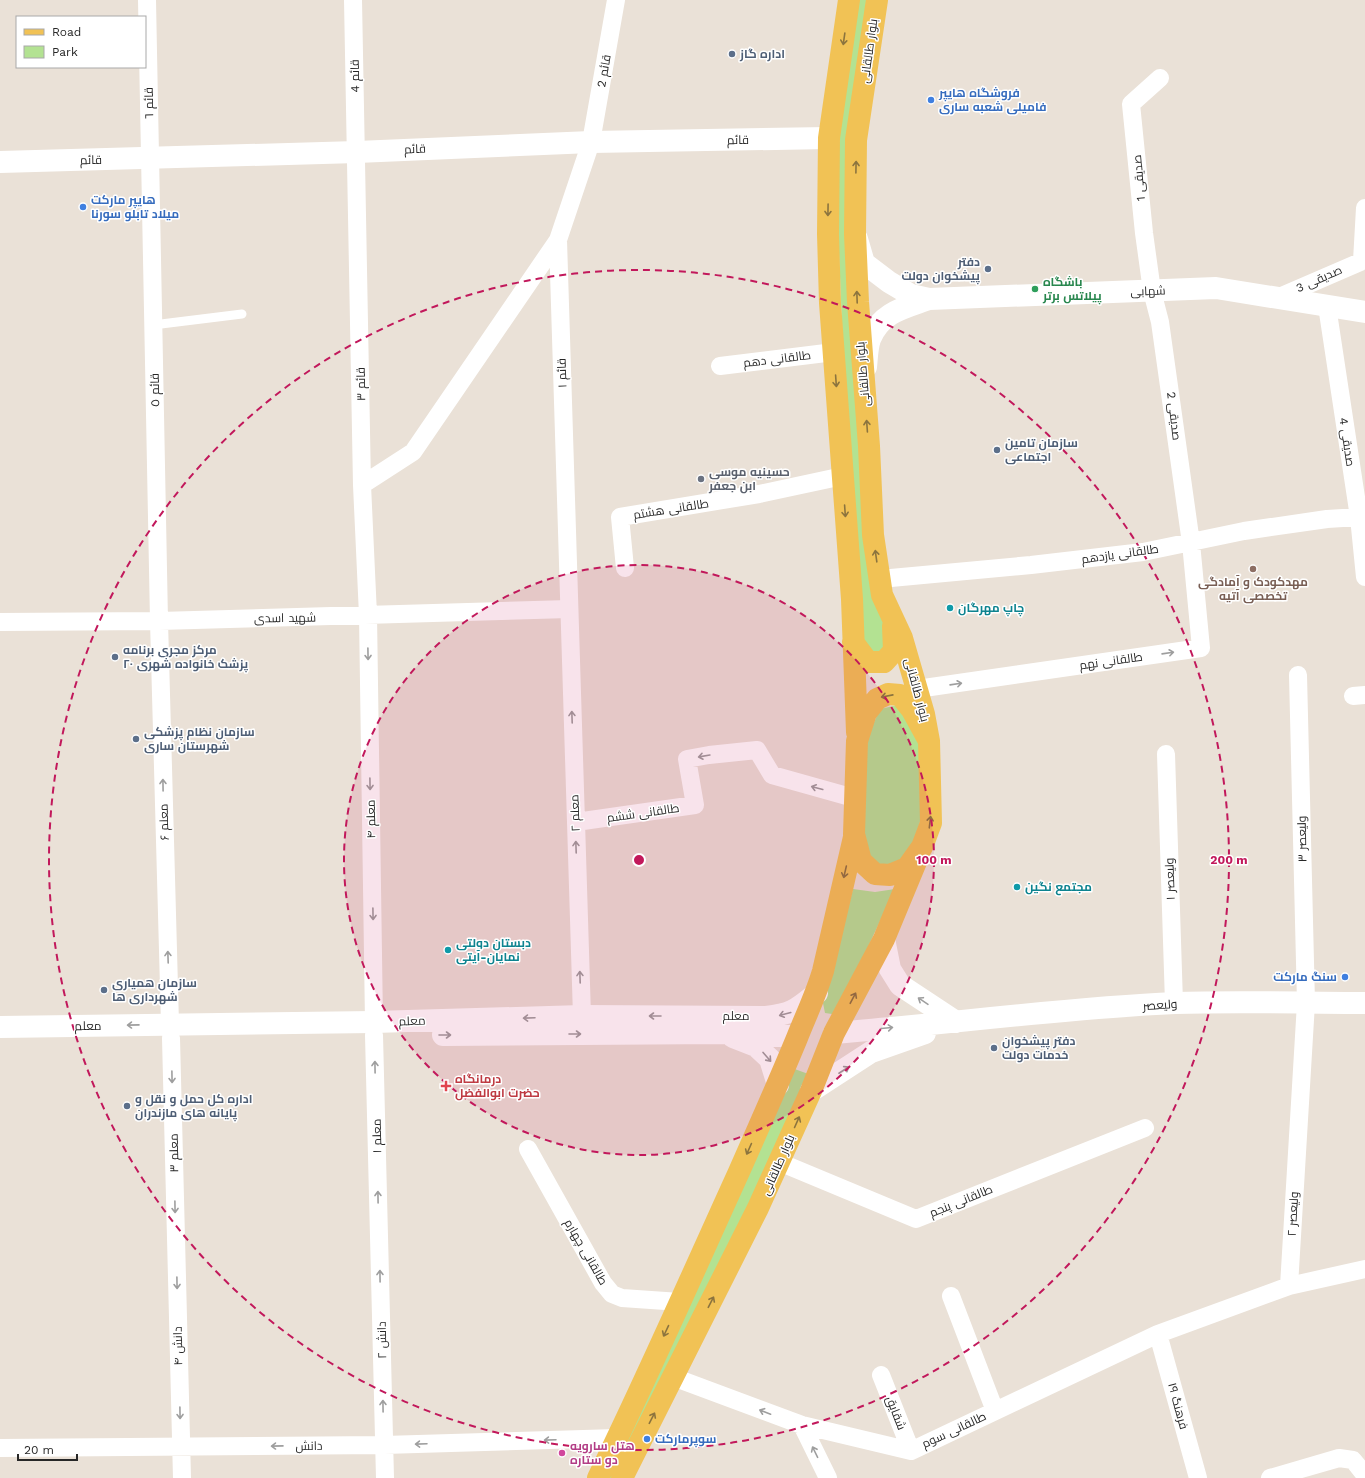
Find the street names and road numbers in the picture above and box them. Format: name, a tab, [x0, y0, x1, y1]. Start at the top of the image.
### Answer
street label: بلوار طالقانی	[858, 18, 880, 84]
street label: قائم 2	[594, 54, 615, 89]
street label: قائم 4	[348, 59, 363, 93]
street label: قائم ٦	[142, 87, 157, 119]
street label: قائم	[727, 133, 749, 148]
street label: قائم	[404, 142, 426, 157]
street label: قائم	[80, 153, 102, 168]
street label: صدیقی 1	[1130, 154, 1148, 202]
street label: صدیقی 3	[1294, 263, 1344, 295]
street label: شهابی	[1130, 283, 1166, 299]
street label: بلوار طالقانی	[853, 341, 873, 407]
street label: طالقانی دهم	[742, 348, 812, 371]
street label: قائم ١	[554, 358, 571, 388]
street label: قائم ٣	[354, 367, 369, 401]
street label: قائم ٥	[148, 373, 163, 407]
street label: صدیقی 2	[1164, 391, 1184, 441]
street label: صدیقی 4	[1336, 417, 1358, 467]
street label: طالقانی هشتم	[632, 496, 710, 523]
street label: طالقانی یازدهم	[1080, 542, 1160, 567]
street label: شهید اسدی	[254, 610, 316, 626]
street label: طالقانی نهم	[1078, 650, 1144, 673]
street label: بلوار طالقانی	[902, 657, 932, 723]
street label: معلم ٢	[567, 794, 584, 832]
street label: معلم ۴	[364, 799, 379, 839]
street label: طالقانی ششم	[606, 801, 680, 826]
street label: معلم ۶	[156, 803, 173, 841]
street label: ولیعصر ٣	[1295, 816, 1309, 862]
street label: ولیعصر ١	[1162, 858, 1178, 900]
street label: ولیعصر	[1141, 997, 1178, 1013]
street label: معلم	[723, 1009, 749, 1024]
street label: معلم	[398, 1014, 426, 1029]
street label: معلم	[74, 1019, 102, 1034]
street label: معلم ١	[370, 1118, 385, 1153]
street label: بلوار طالقانی	[758, 1132, 798, 1198]
street label: معلم ۳	[167, 1133, 182, 1173]
street label: طالقانی پنجم	[927, 1182, 995, 1222]
street label: ولیعصر ٢	[1285, 1191, 1301, 1237]
street label: طالقانی چهارم	[560, 1217, 611, 1288]
street label: دانش ٢	[375, 1321, 389, 1359]
street label: دانش ۴	[171, 1326, 185, 1366]
street label: فرهنگ ۱۹	[1165, 1381, 1191, 1431]
street label: شقایق	[883, 1394, 909, 1432]
street label: طالقانی سوم	[920, 1409, 989, 1452]
street label: دانش	[295, 1439, 323, 1453]

